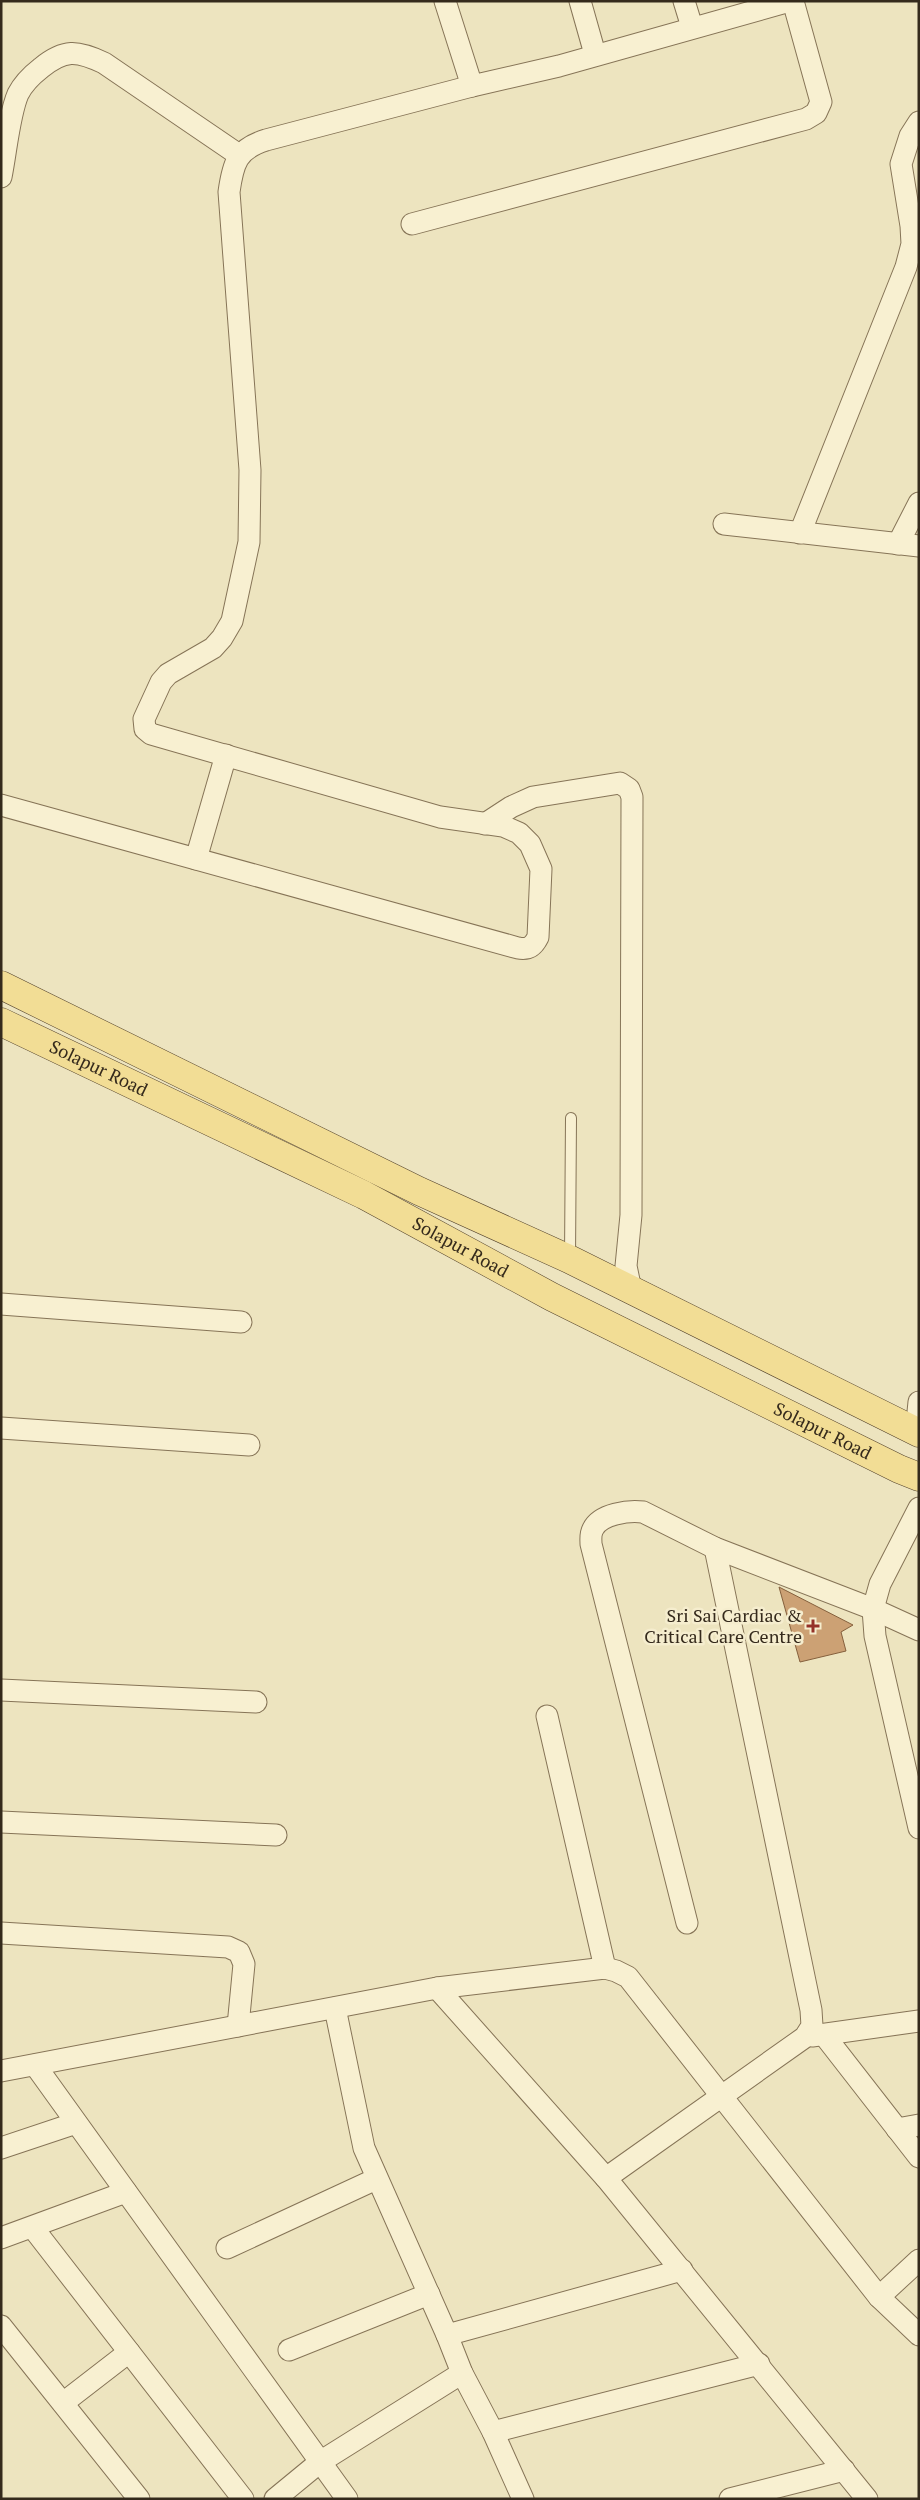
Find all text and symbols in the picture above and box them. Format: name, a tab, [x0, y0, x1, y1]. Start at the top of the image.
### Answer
street label: Solapur Road	[46, 1034, 152, 1101]
street label: Solapur Road	[409, 1211, 513, 1282]
street label: Solapur Road	[770, 1396, 876, 1465]
place label: Sri Sai Cardiac & Critical Care Centre	[644, 1603, 802, 1648]
marker: Sri Sai Cardiac & Critical Care Centre	[806, 1619, 820, 1633]

